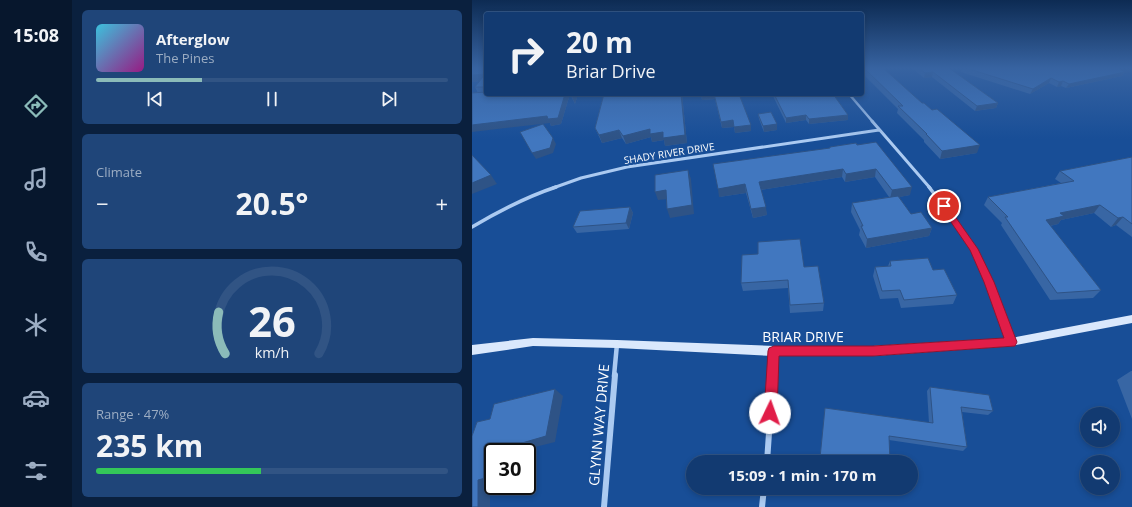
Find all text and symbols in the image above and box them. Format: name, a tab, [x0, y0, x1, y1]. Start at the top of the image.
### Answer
text: 15:08	[13, 23, 59, 47]
text: 20 m	[566, 23, 633, 61]
icon: right	[500, 28, 552, 80]
text: Afterglow	[156, 29, 230, 49]
text: The Pines	[156, 49, 214, 67]
text: Briar Drive	[566, 59, 656, 83]
icon: previous	[144, 88, 166, 110]
icon: pause	[261, 88, 283, 110]
icon: next	[378, 88, 400, 110]
icon: directions	[22, 92, 50, 120]
street label: SHADY RIVER DRIVE	[623, 139, 715, 167]
text: Climate	[96, 163, 142, 181]
icon: music	[22, 165, 50, 193]
text: 20.5°	[236, 183, 308, 224]
text: −	[96, 188, 109, 218]
text: +	[435, 188, 448, 218]
pin	[927, 189, 961, 223]
icon: arrive	[933, 195, 955, 217]
icon: phone	[22, 238, 50, 266]
text: 26	[248, 292, 296, 348]
icon: climate	[22, 311, 50, 339]
street label: BRIAR DRIVE	[762, 327, 844, 346]
text: km/h	[255, 342, 289, 361]
street label: GLYNN WAY DRIVE	[584, 363, 613, 487]
icon: car	[22, 384, 50, 412]
position arrow	[749, 392, 791, 434]
text: Range · 47%	[96, 405, 169, 423]
map controls	[1080, 407, 1120, 495]
button: sound	[1080, 407, 1120, 447]
text: 235 km	[96, 425, 203, 466]
speed limit sign: 30	[484, 443, 536, 495]
button: search	[1080, 455, 1120, 495]
icon: filters	[22, 457, 50, 485]
text: 15:09 · 1 min · 170 m	[728, 465, 876, 485]

